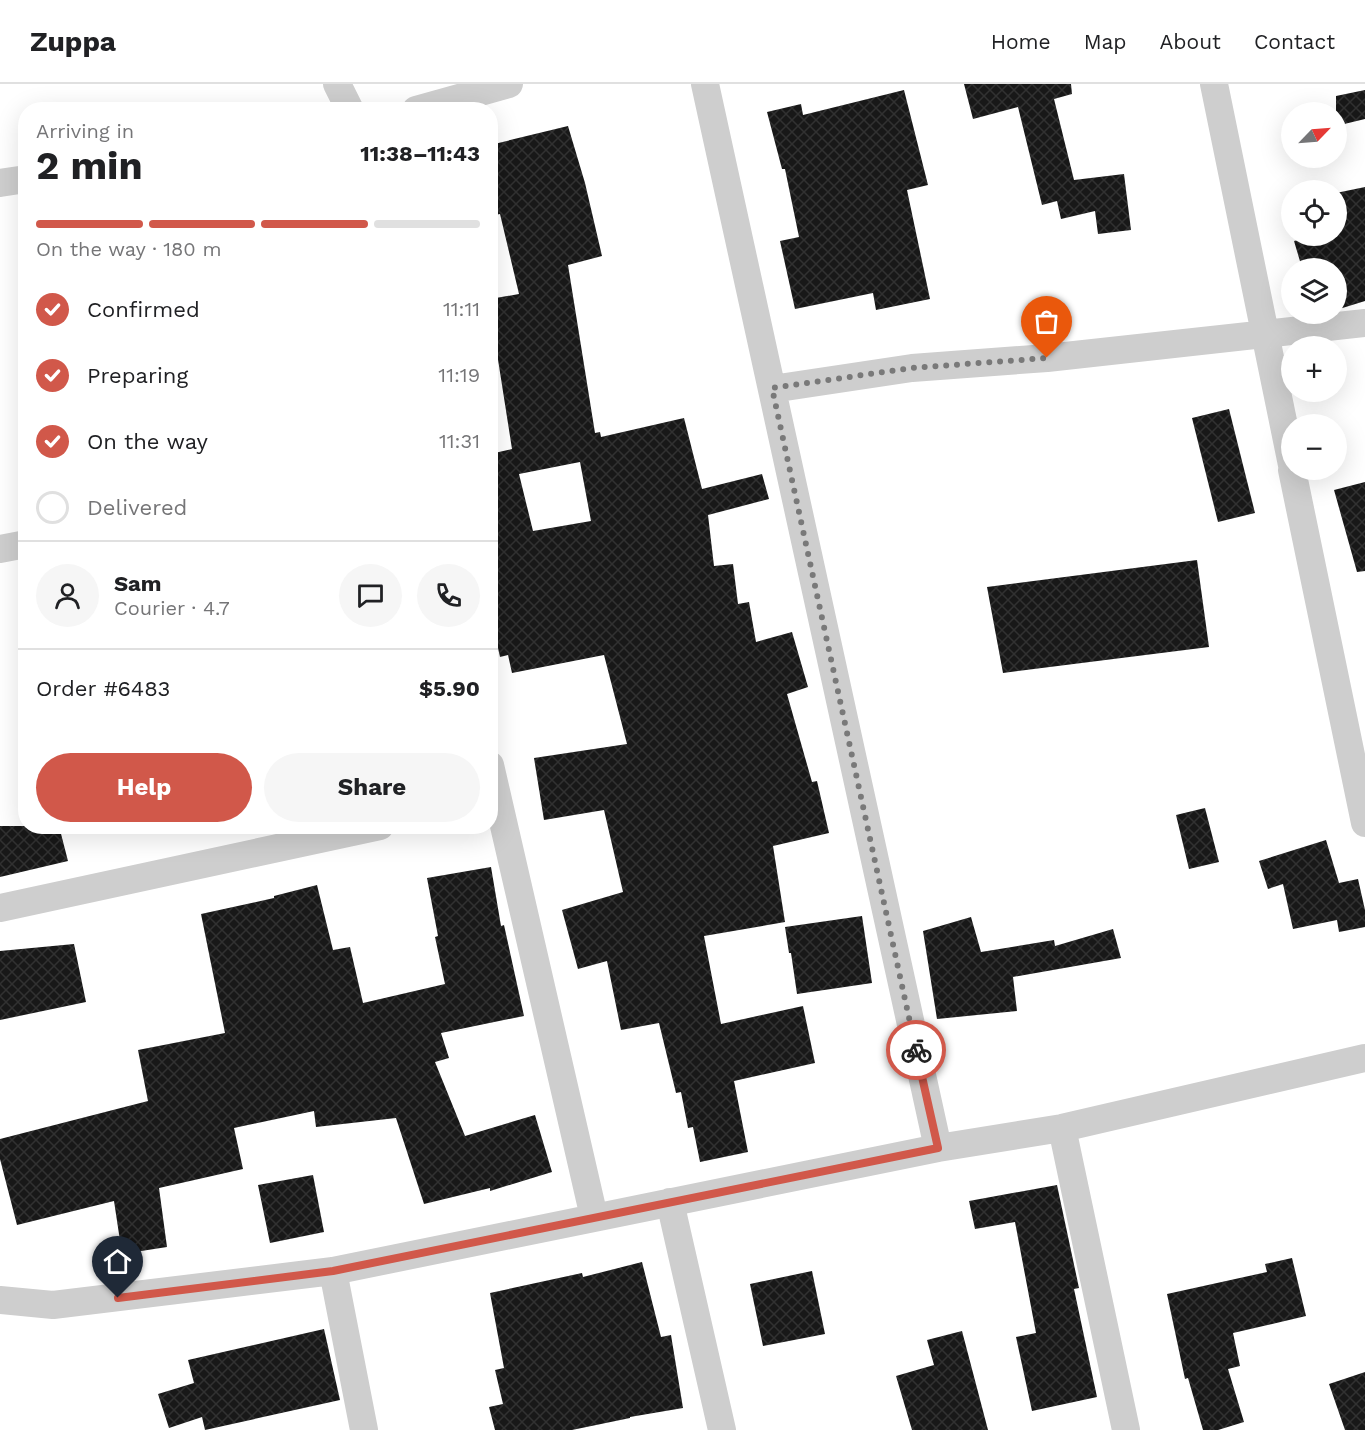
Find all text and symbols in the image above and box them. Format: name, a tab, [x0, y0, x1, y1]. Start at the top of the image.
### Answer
text: Zuppa	[30, 25, 116, 58]
text: Home	[991, 29, 1051, 54]
text: Map	[1084, 29, 1127, 54]
text: About	[1160, 29, 1221, 54]
text: Contact	[1254, 29, 1335, 54]
north arrow	[1281, 102, 1347, 168]
map controls	[1281, 102, 1347, 480]
text: Arriving in	[36, 119, 134, 143]
text: 11:38–11:43	[360, 141, 480, 166]
text: 2 min	[36, 143, 143, 188]
button: locate	[1281, 180, 1347, 246]
text: On the way · 180 m	[36, 237, 222, 261]
button: layers	[1281, 258, 1347, 324]
icon: check	[36, 293, 69, 326]
pin	[1021, 296, 1072, 358]
text: Confirmed	[87, 297, 200, 322]
text: 11:11	[443, 297, 480, 321]
icon: bag	[1030, 305, 1063, 338]
button: +	[1281, 336, 1347, 402]
icon: check	[36, 359, 69, 392]
text: Preparing	[87, 363, 188, 388]
text: 11:19	[438, 363, 480, 387]
button: −	[1281, 414, 1347, 480]
icon: check	[36, 425, 69, 458]
text: On the way	[87, 429, 208, 454]
text: 11:31	[439, 429, 480, 453]
text: Delivered	[87, 495, 187, 520]
button: person	[36, 564, 99, 627]
button: chat	[339, 564, 402, 627]
button: phone	[417, 564, 480, 627]
text: Sam	[114, 571, 162, 596]
text: Courier · 4.7	[114, 596, 230, 620]
text: Order #6483	[36, 676, 170, 701]
text: $5.90	[419, 676, 480, 701]
button: Help	[36, 753, 252, 822]
button: Share	[264, 753, 480, 822]
courier	[886, 1020, 946, 1080]
icon: bike	[900, 1034, 933, 1067]
pin	[92, 1236, 143, 1298]
icon: home	[101, 1245, 134, 1278]

